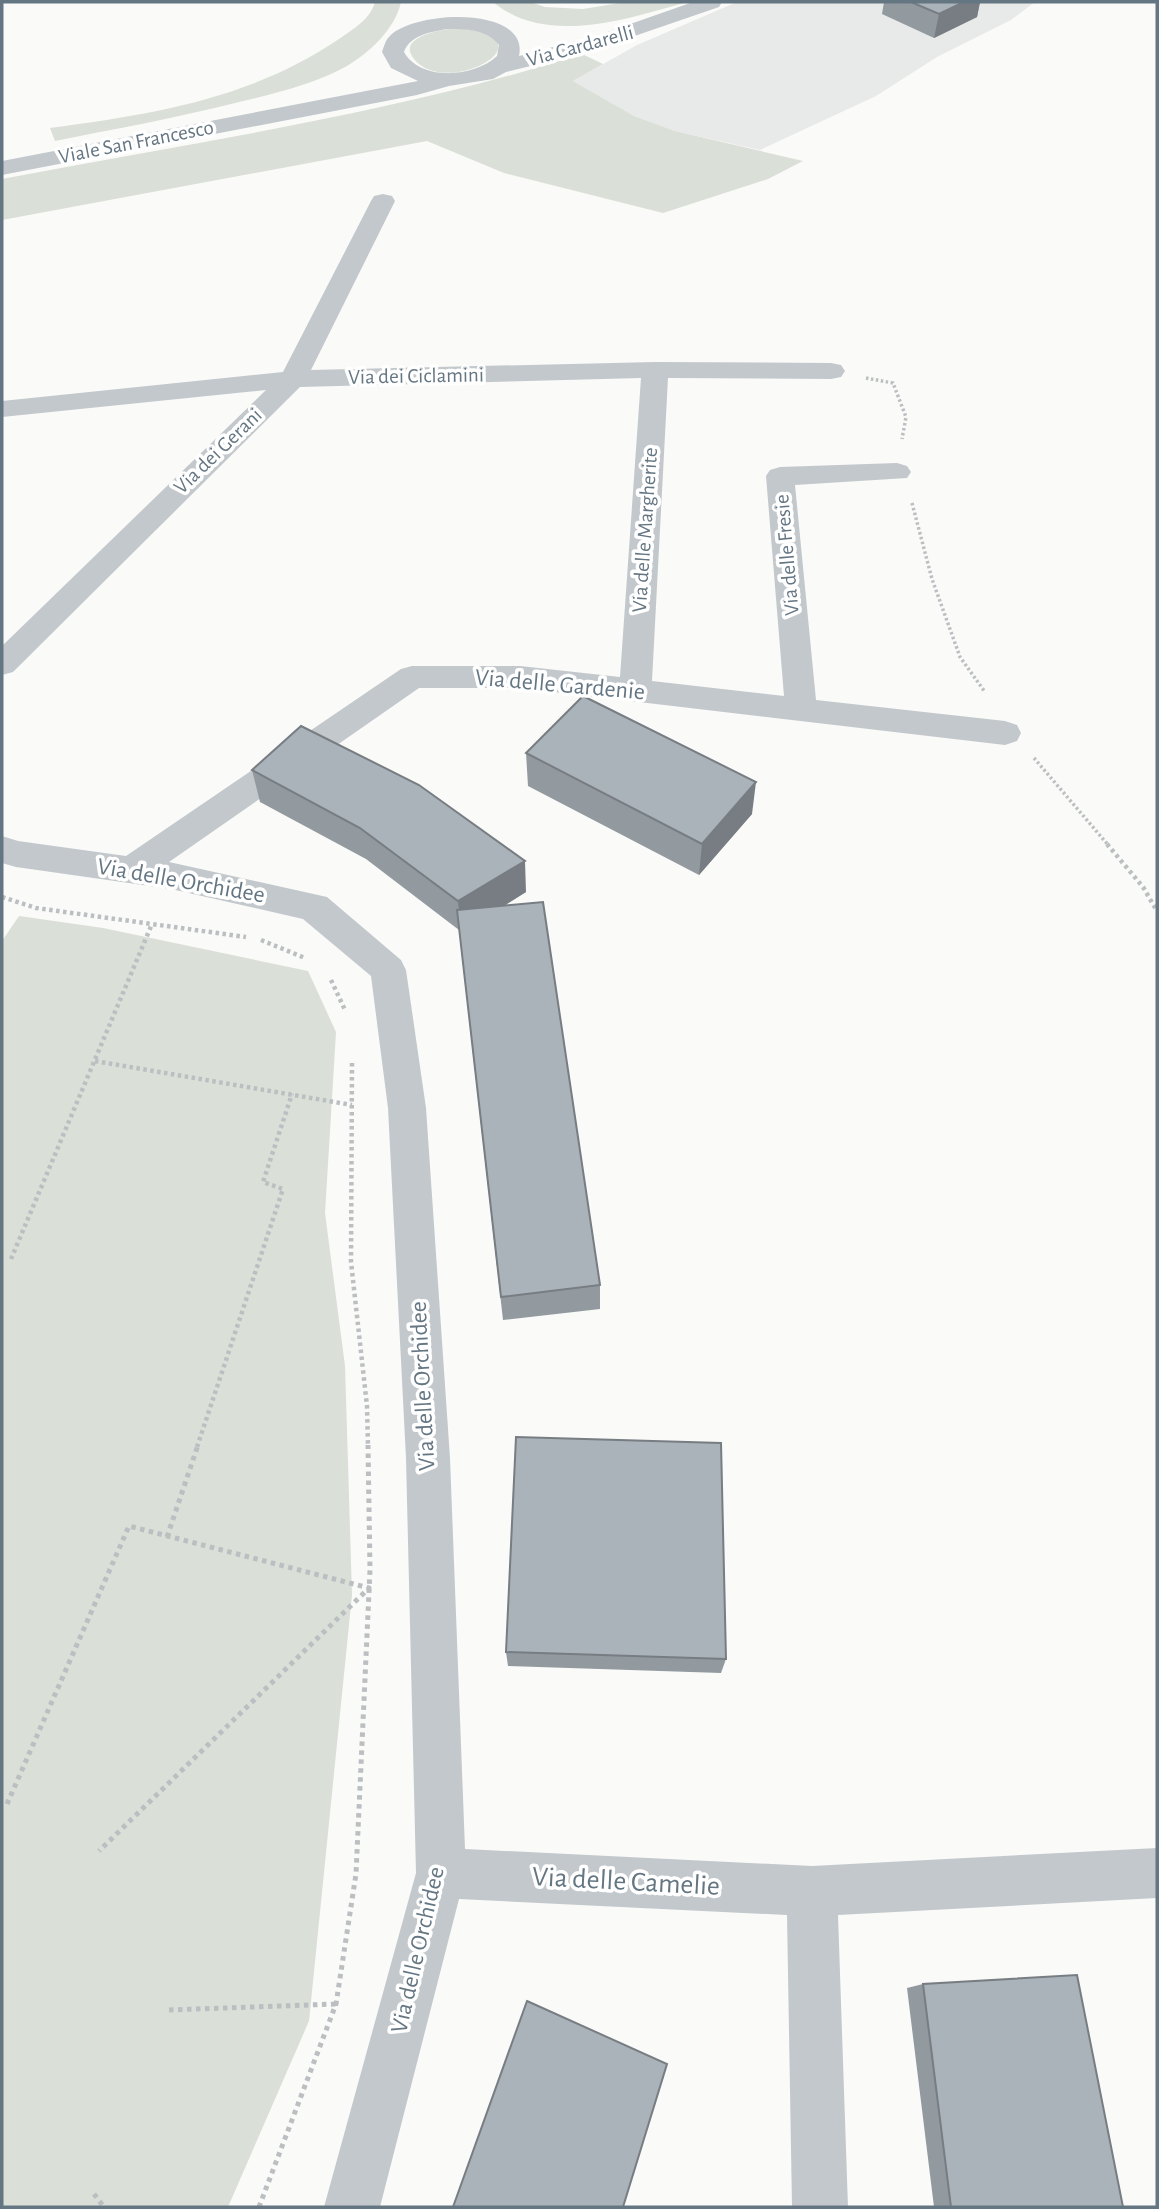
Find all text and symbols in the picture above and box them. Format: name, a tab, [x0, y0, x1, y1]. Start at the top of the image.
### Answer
street label: Via Cardarelli	[524, 22, 636, 70]
street label: Viale San Francesco	[57, 117, 215, 167]
street label: Via dei Ciclamini	[348, 364, 484, 388]
street label: Via dei Gerani	[170, 404, 266, 498]
street label: Via delle Margherite	[629, 447, 661, 613]
street label: Via delle Fresie	[771, 494, 803, 616]
street label: Via delle Gardenie	[474, 666, 646, 704]
street label: Via delle Orchidee	[95, 854, 267, 908]
street label: Via delle Orchidee	[407, 1301, 439, 1471]
street label: Via delle Camelie	[531, 1863, 721, 1901]
street label: Via delle Orchidee	[387, 1865, 449, 2035]

